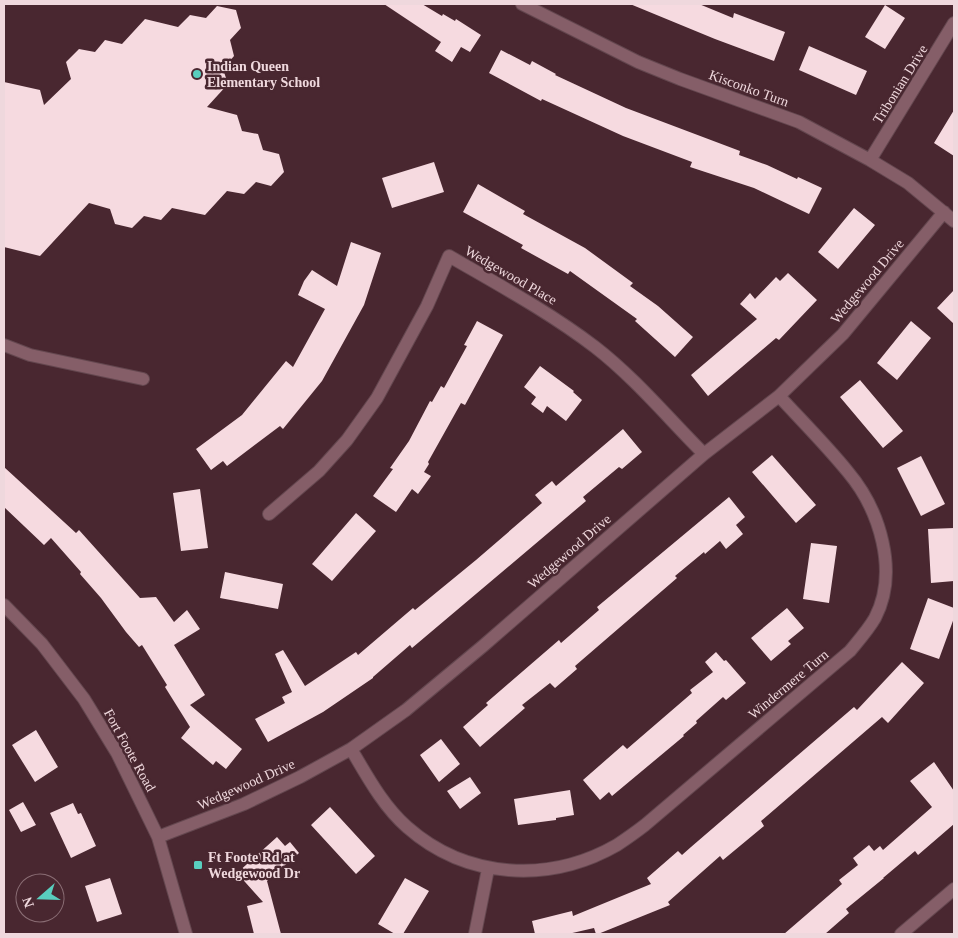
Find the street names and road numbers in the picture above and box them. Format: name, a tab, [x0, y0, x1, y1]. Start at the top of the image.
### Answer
street label: Tribonian Drive	[870, 42, 931, 126]
street label: Kisconko Turn	[707, 67, 791, 110]
street label: Wedgewood Drive	[828, 236, 907, 326]
street label: Wedgewood Place	[462, 243, 559, 308]
street label: Wedgewood Drive	[525, 511, 614, 591]
street label: Windermere Turn	[745, 647, 831, 722]
street label: Fort Foote Road	[101, 706, 158, 794]
street label: Wedgewood Drive	[195, 756, 297, 813]

